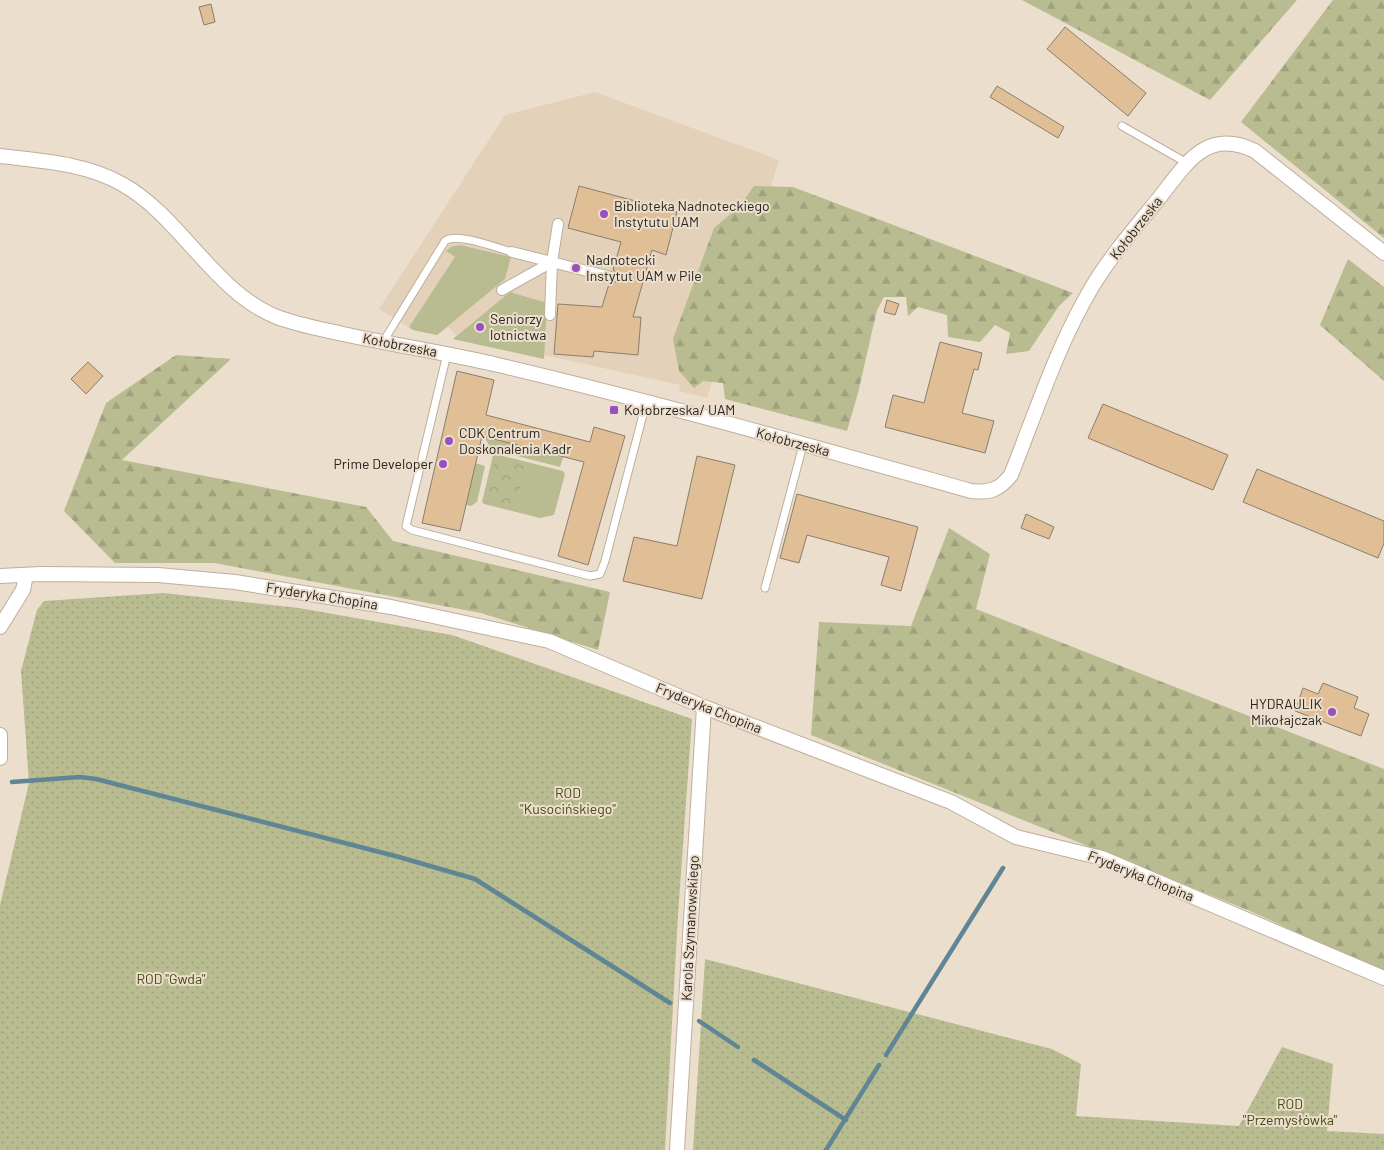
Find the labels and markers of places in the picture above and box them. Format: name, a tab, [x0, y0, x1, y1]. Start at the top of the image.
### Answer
place label: Biblioteka Nadnoteckiego Instytutu UAM	[614, 197, 770, 230]
marker: Biblioteka Nadnoteckiego Instytutu UAM	[598, 208, 610, 220]
place label: Nadnotecki Instytut UAM w Pile	[586, 251, 702, 284]
marker: Nadnotecki Instytut UAM w Pile	[570, 262, 582, 274]
place label: Seniorzy lotnictwa	[490, 310, 546, 343]
marker: Seniorzy lotnictwa	[474, 321, 486, 333]
place label: Kołobrzeska/ UAM	[624, 401, 735, 418]
marker: Kołobrzeska/ UAM	[608, 404, 620, 416]
place label: CDK Centrum Doskonalenia Kadr	[459, 424, 571, 457]
marker: CDK Centrum Doskonalenia Kadr	[443, 435, 455, 447]
place label: Prime Developer	[333, 455, 433, 472]
marker: Prime Developer	[437, 458, 449, 470]
place label: HYDRAULIK Mikołajczak	[1250, 695, 1322, 728]
marker: HYDRAULIK Mikołajczak	[1326, 706, 1338, 718]

